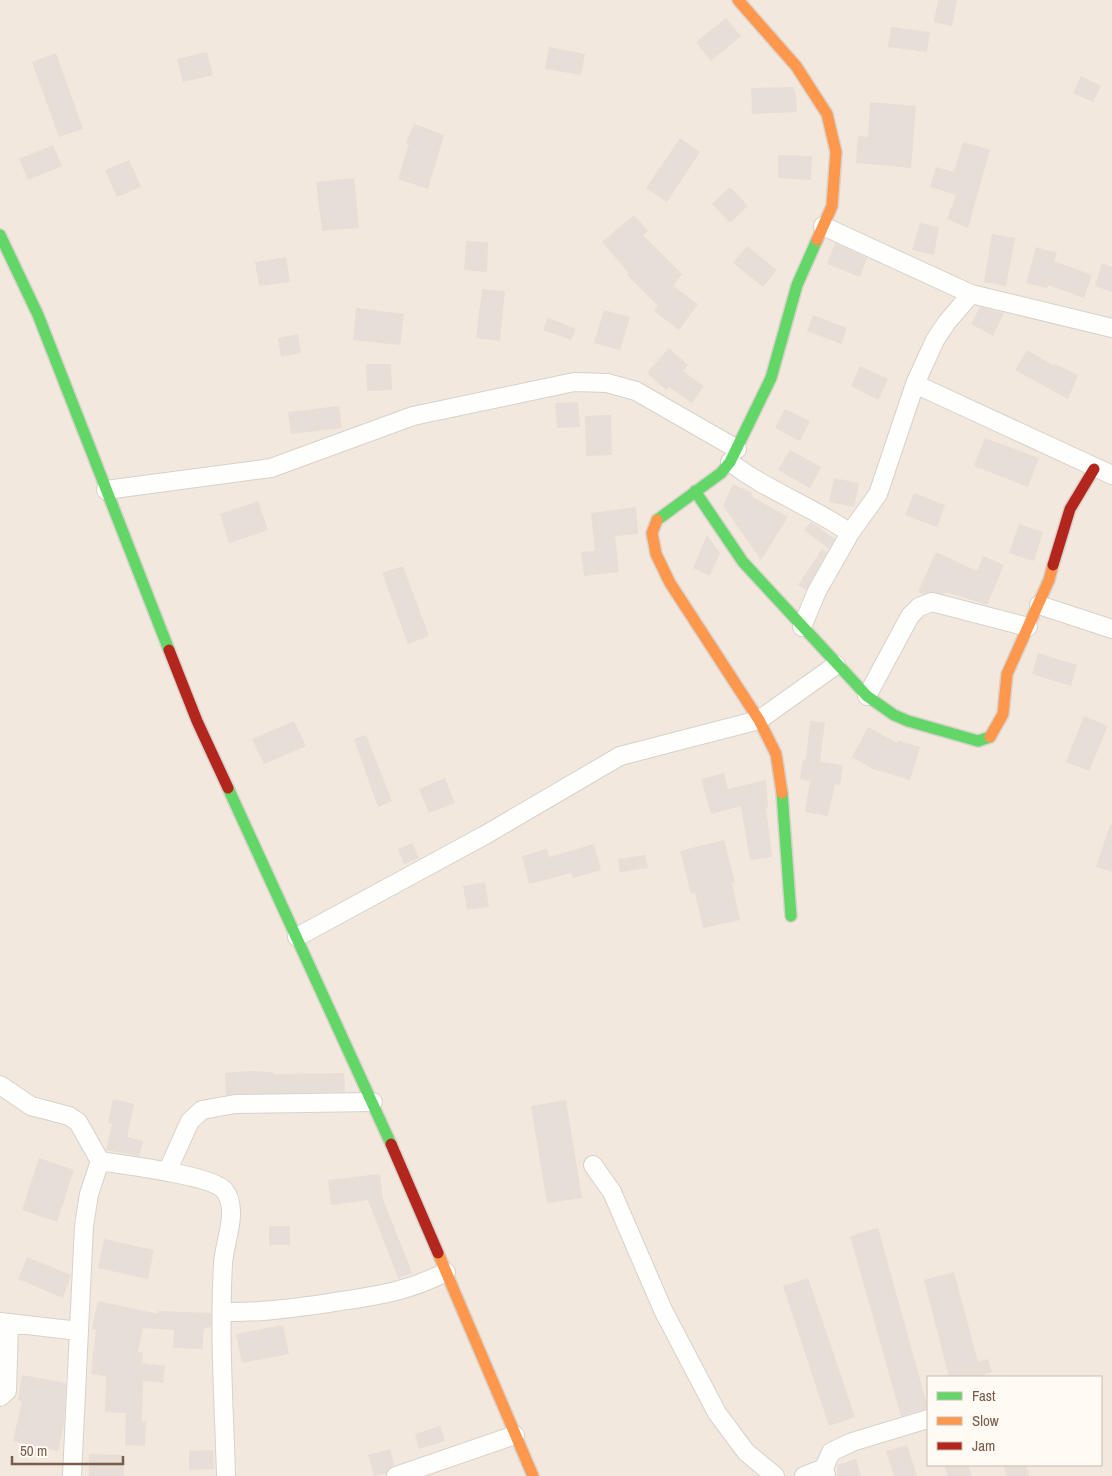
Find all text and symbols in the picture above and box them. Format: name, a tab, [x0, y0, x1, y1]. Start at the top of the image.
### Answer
legend	[927, 1376, 1102, 1466]
text: Fast	[972, 1385, 996, 1406]
text: Slow	[972, 1410, 999, 1431]
scale bar	[12, 1434, 124, 1466]
text: Jam	[972, 1435, 995, 1456]
text: 50 m	[20, 1440, 47, 1461]

